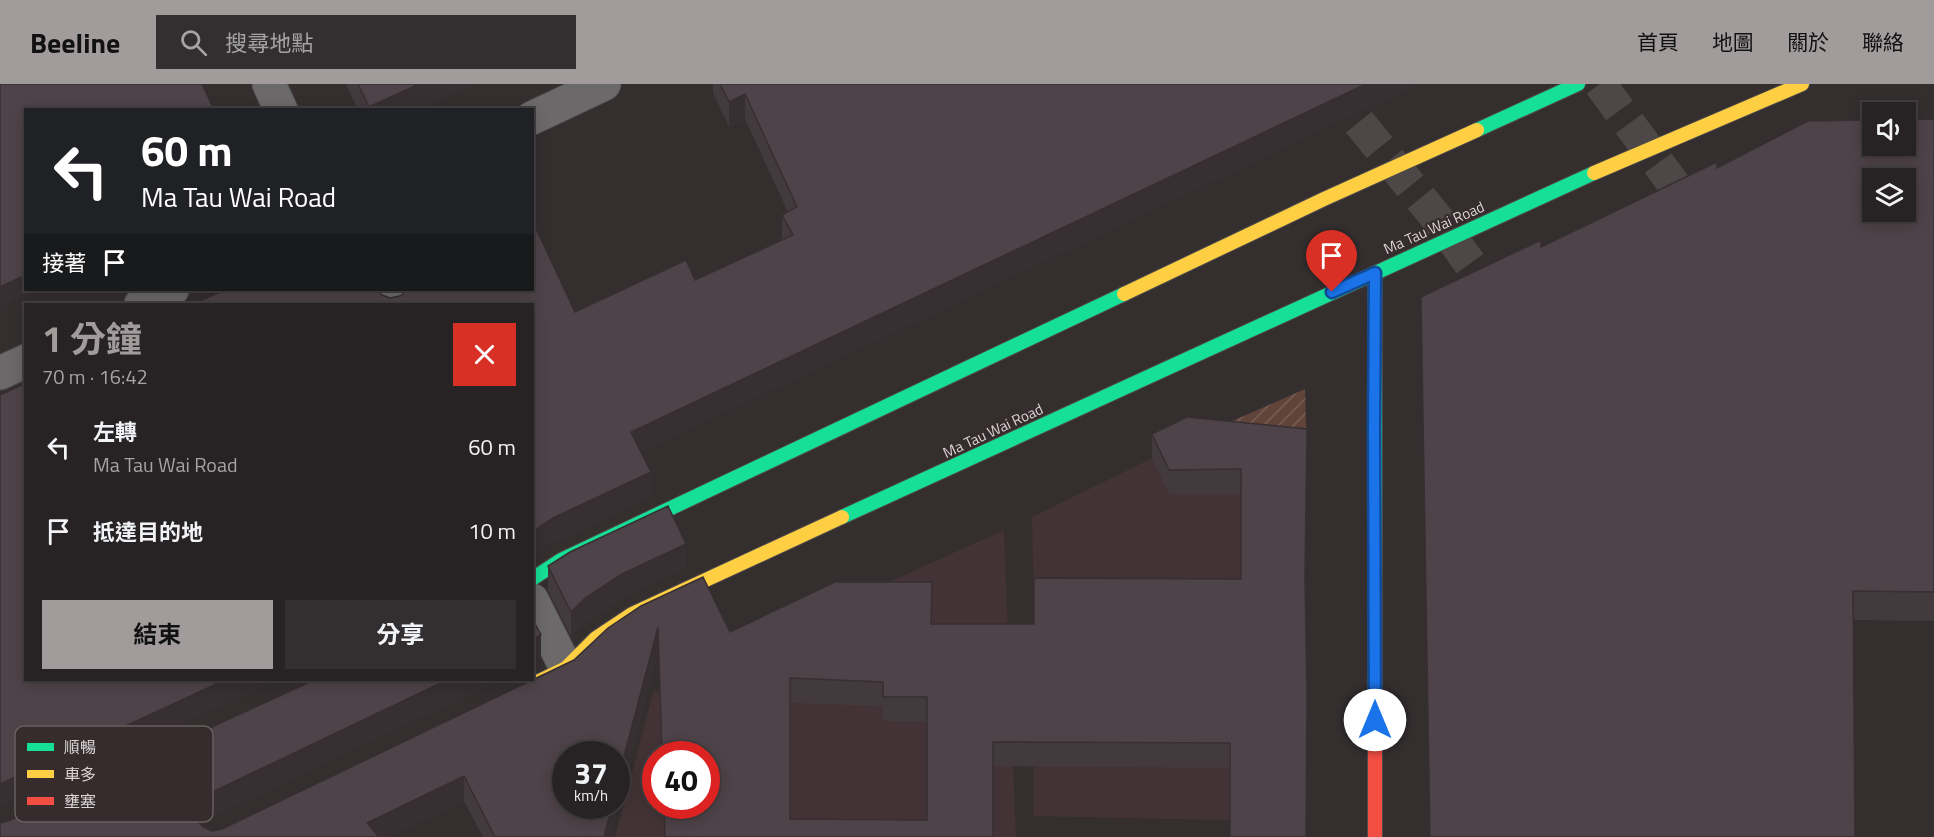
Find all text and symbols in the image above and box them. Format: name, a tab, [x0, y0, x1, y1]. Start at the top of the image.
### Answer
search box	[156, 15, 576, 69]
text: Beeline	[30, 21, 120, 64]
icon: search	[177, 26, 210, 59]
text: 搜尋地點	[225, 26, 313, 60]
text: 首頁	[1637, 26, 1679, 58]
text: 地圖	[1712, 26, 1754, 58]
text: 關於	[1787, 26, 1829, 58]
text: 聯絡	[1862, 26, 1904, 58]
map controls	[1862, 102, 1916, 222]
button: sound	[1862, 102, 1916, 156]
text: 60 m	[141, 118, 233, 182]
icon: left	[42, 132, 120, 210]
button: layers	[1862, 168, 1916, 222]
text: Ma Tau Wai Road	[141, 176, 336, 217]
street label: Ma Tau Wai Road	[1380, 195, 1488, 260]
pin	[1306, 230, 1357, 292]
icon: arrive	[1315, 239, 1348, 272]
text: 接著	[42, 246, 86, 280]
icon: arrive	[98, 246, 131, 279]
text: 1 分鐘	[42, 311, 142, 366]
button: close	[453, 323, 516, 386]
text: 70 m · 16:42	[42, 361, 148, 392]
street label: Ma Tau Wai Road	[939, 397, 1047, 464]
text: 左轉	[93, 415, 137, 449]
text: 60 m	[468, 430, 516, 464]
icon: left	[42, 431, 75, 464]
text: Ma Tau Wai Road	[93, 449, 238, 480]
text: 10 m	[468, 514, 516, 548]
icon: arrive	[42, 515, 75, 548]
text: 抵達目的地	[93, 515, 203, 549]
button: 結束	[42, 600, 273, 669]
button: 分享	[285, 600, 516, 669]
position arrow	[1343, 688, 1407, 752]
legend	[15, 726, 213, 822]
text: 順暢	[64, 735, 96, 759]
speed limit sign: 40	[642, 741, 720, 819]
text: 37	[574, 750, 608, 796]
text: 車多	[64, 762, 96, 786]
text: km/h	[574, 784, 608, 807]
text: 壅塞	[64, 789, 96, 813]

